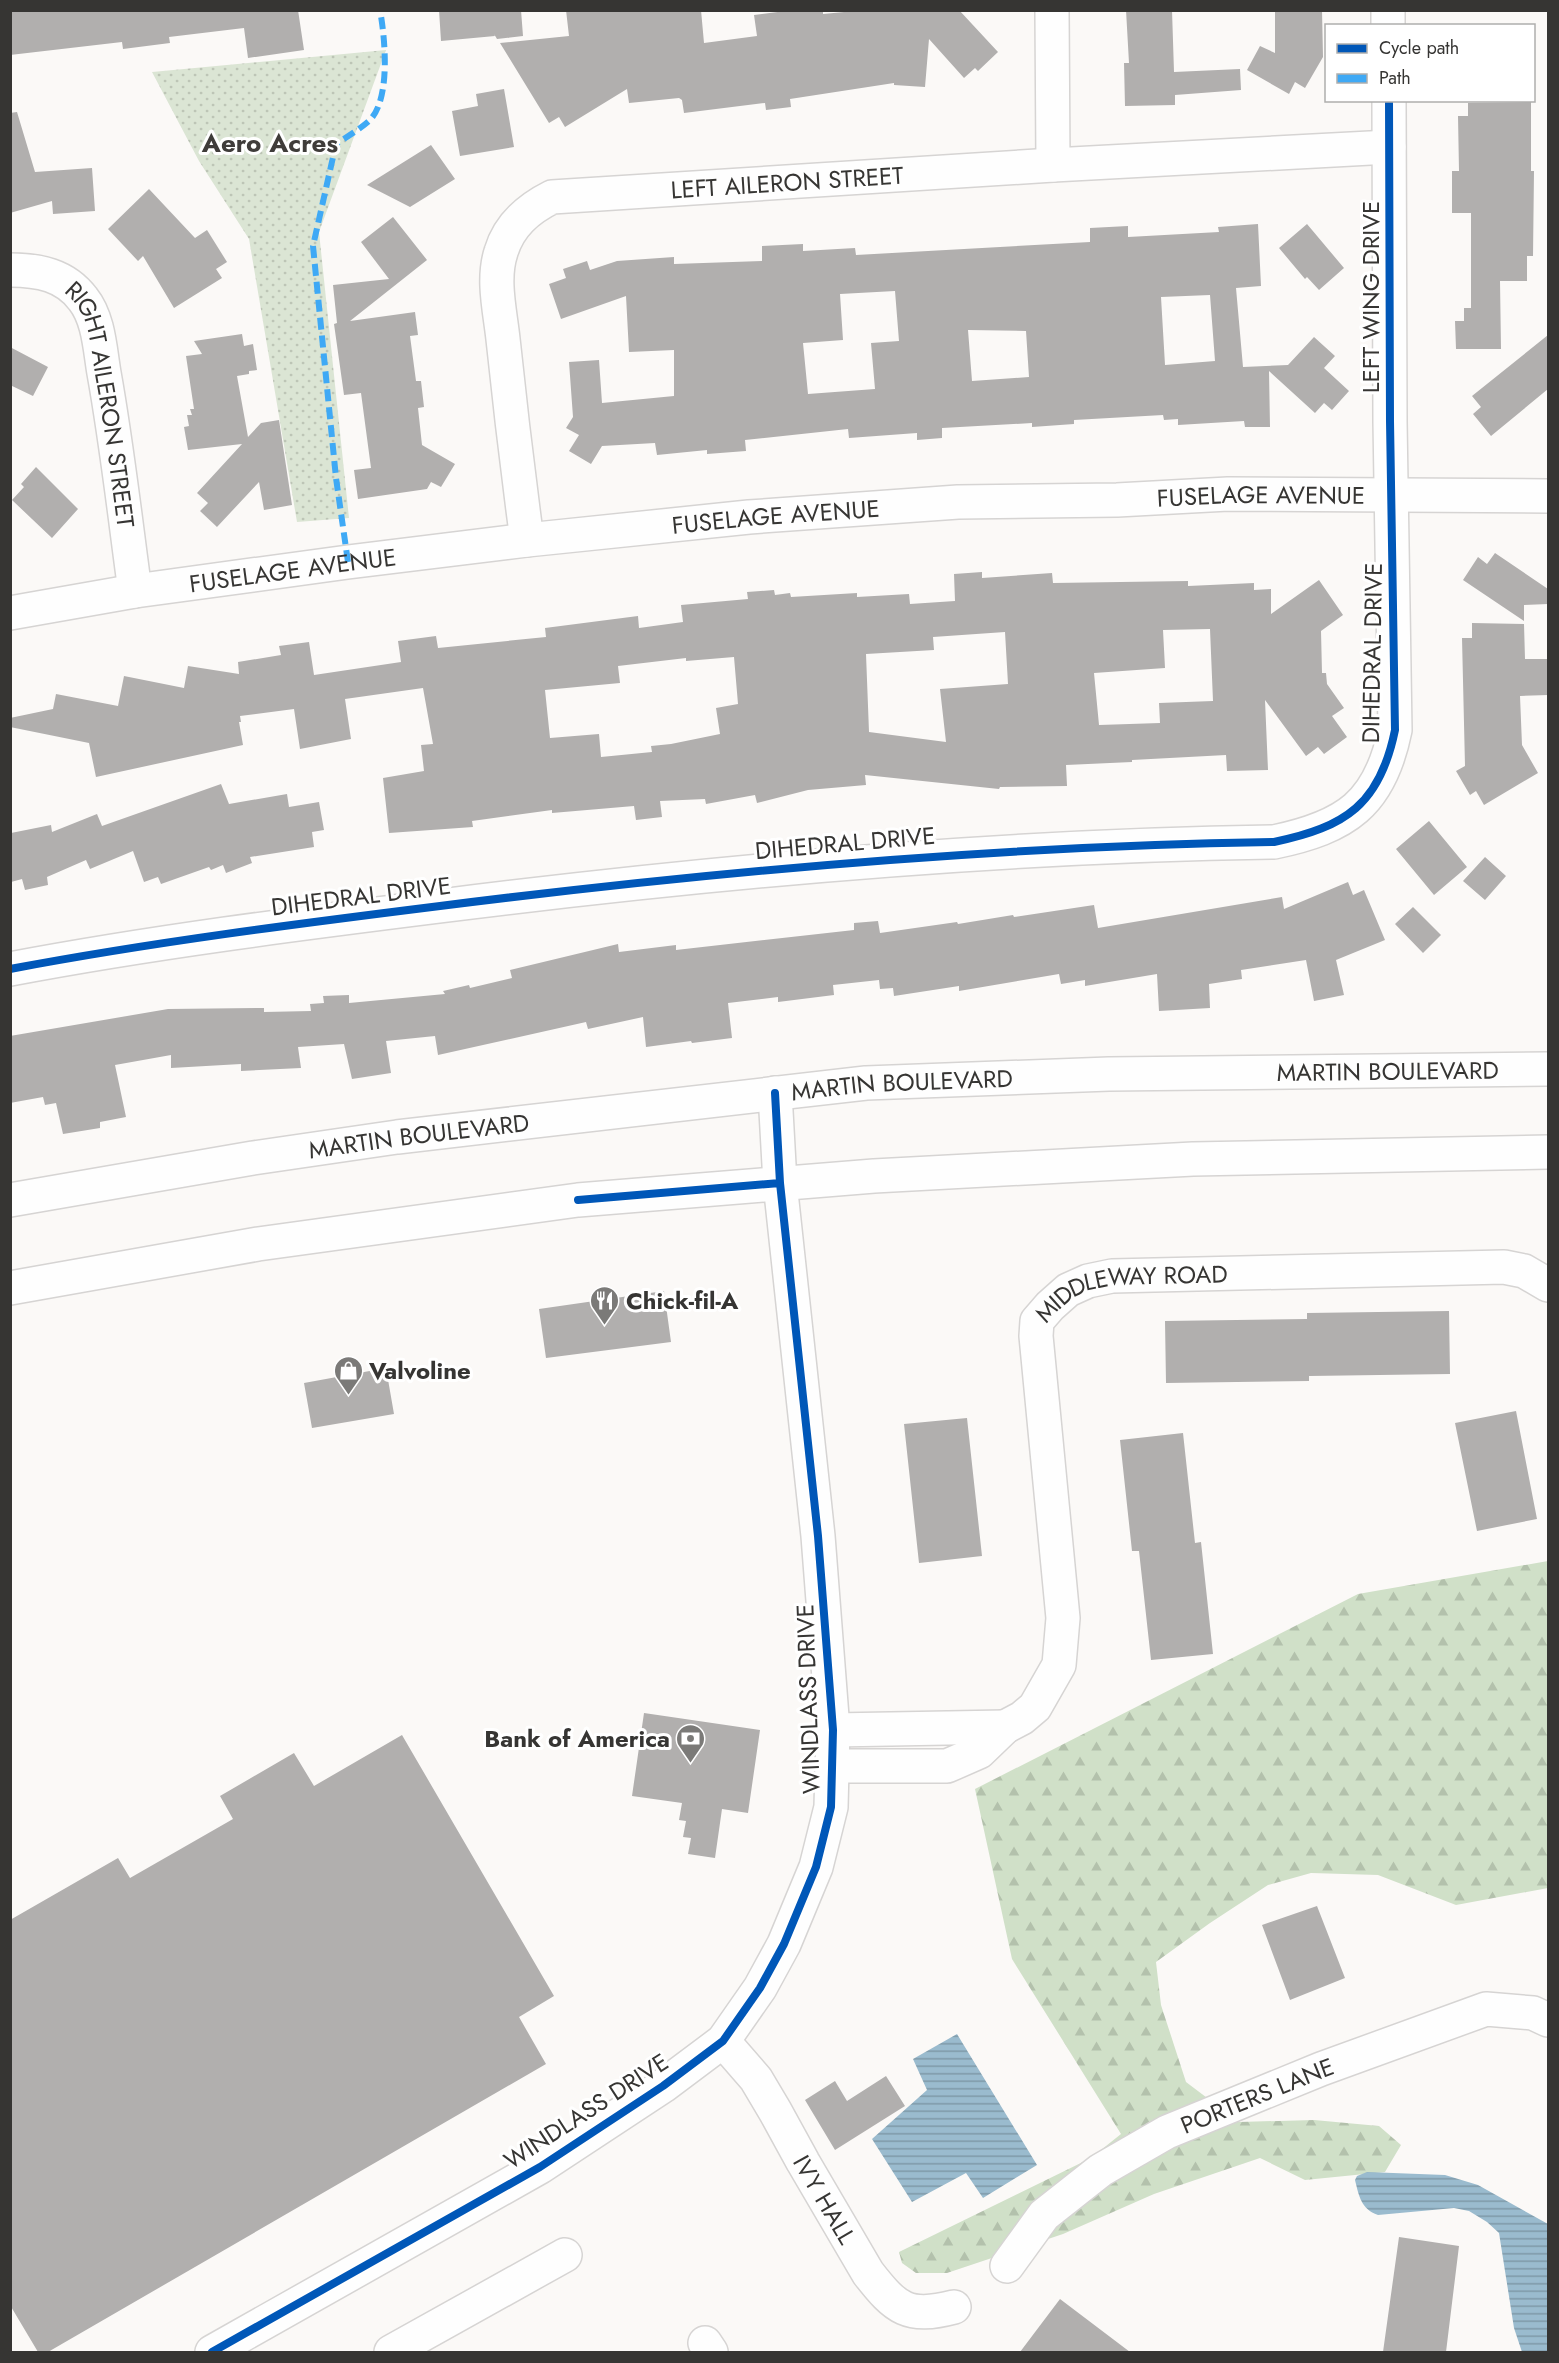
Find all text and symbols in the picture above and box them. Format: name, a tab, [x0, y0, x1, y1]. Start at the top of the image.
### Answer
legend	[1325, 24, 1535, 102]
text: Cycle path	[1379, 35, 1459, 61]
text: Path	[1379, 65, 1411, 91]
district label: Aero Acres	[201, 124, 338, 162]
street label: LEFT AILERON STREET	[670, 157, 904, 207]
street label: LEFT WING DRIVE	[1353, 201, 1388, 393]
street label: RIGHT AILERON STREET	[58, 272, 144, 529]
street label: FUSELAGE AVENUE	[1156, 476, 1365, 515]
street label: FUSELAGE AVENUE	[670, 490, 881, 542]
street label: FUSELAGE AVENUE	[187, 539, 398, 601]
street label: DIHEDRAL DRIVE	[1353, 562, 1391, 744]
street label: DIHEDRAL DRIVE	[753, 818, 937, 868]
street label: DIHEDRAL DRIVE	[269, 868, 453, 924]
street label: MARTIN BOULEVARD	[1276, 1052, 1499, 1090]
street label: MARTIN BOULEVARD	[789, 1060, 1013, 1109]
street label: MARTIN BOULEVARD	[306, 1104, 531, 1167]
street label: MIDDLEWAY ROAD	[1026, 1256, 1228, 1330]
place label: Chick-fil-A	[626, 1283, 739, 1318]
restaurant icon: Chick-fil-A	[589, 1284, 621, 1326]
place label: Valvoline	[368, 1353, 471, 1388]
shop icon: Valvoline	[332, 1354, 364, 1396]
street label: WINDLASS DRIVE	[787, 1603, 829, 1795]
place label: Bank of America	[484, 1721, 670, 1756]
bank icon: Bank of America	[675, 1722, 707, 1764]
street label: WINDLASS DRIVE	[497, 2045, 675, 2177]
street label: PORTERS LANE	[1175, 2048, 1339, 2142]
street label: IVY HALL	[785, 2149, 865, 2251]

